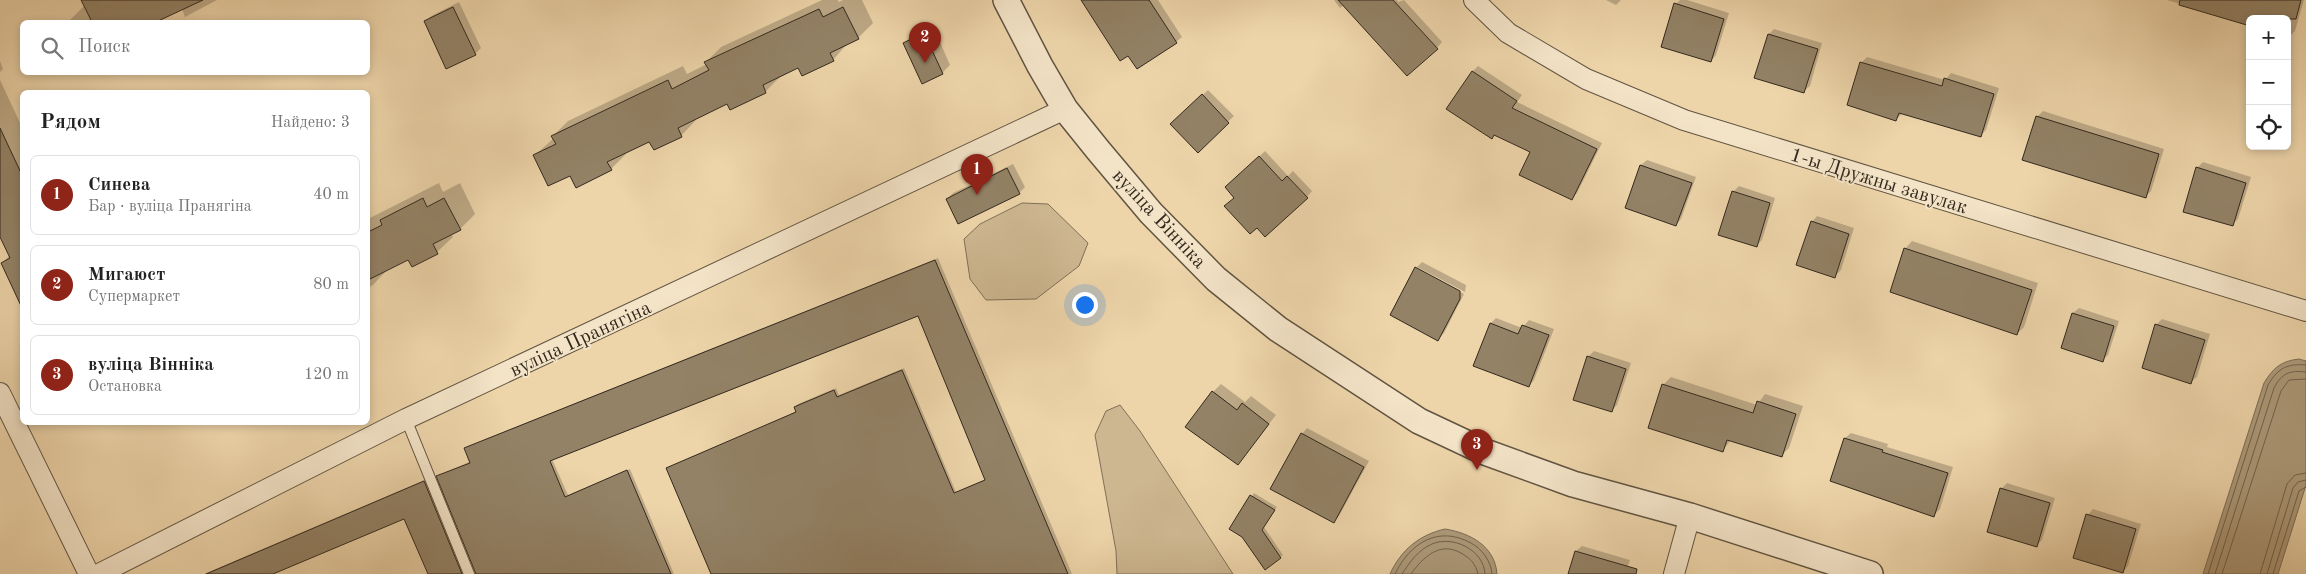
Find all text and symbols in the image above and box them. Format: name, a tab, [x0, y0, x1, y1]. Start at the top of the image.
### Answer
map controls	[2246, 15, 2291, 150]
button: +	[2246, 15, 2291, 60]
search box	[20, 20, 370, 75]
pin: 2	[909, 22, 941, 63]
icon: search	[38, 34, 66, 62]
text: Поиск	[78, 38, 130, 57]
button: −	[2246, 60, 2291, 105]
button: locate	[2246, 105, 2291, 150]
text: Рядом	[40, 112, 101, 133]
text: Найдено: 3	[271, 115, 350, 131]
street label: 1-ы Дружны завулак	[1787, 145, 1969, 218]
pin: 1	[961, 154, 993, 195]
street label: вуліца Вінніка	[1108, 166, 1209, 273]
text: Синева	[88, 176, 150, 195]
text: 1	[52, 187, 62, 203]
text: 40 m	[313, 187, 349, 203]
text: Бар · вуліца Пранягіна	[88, 199, 252, 215]
text: Мигаюст	[88, 266, 165, 285]
text: 2	[52, 277, 62, 293]
text: 80 m	[313, 277, 349, 293]
text: Супермаркет	[88, 289, 180, 305]
your location	[1072, 292, 1098, 318]
street label: вуліца Пранягіна	[507, 298, 655, 381]
text: вуліца Вінніка	[88, 356, 214, 375]
text: 3	[52, 367, 62, 383]
text: 120 m	[304, 367, 349, 383]
text: Остановка	[88, 379, 162, 395]
pin: 3	[1461, 429, 1493, 470]

